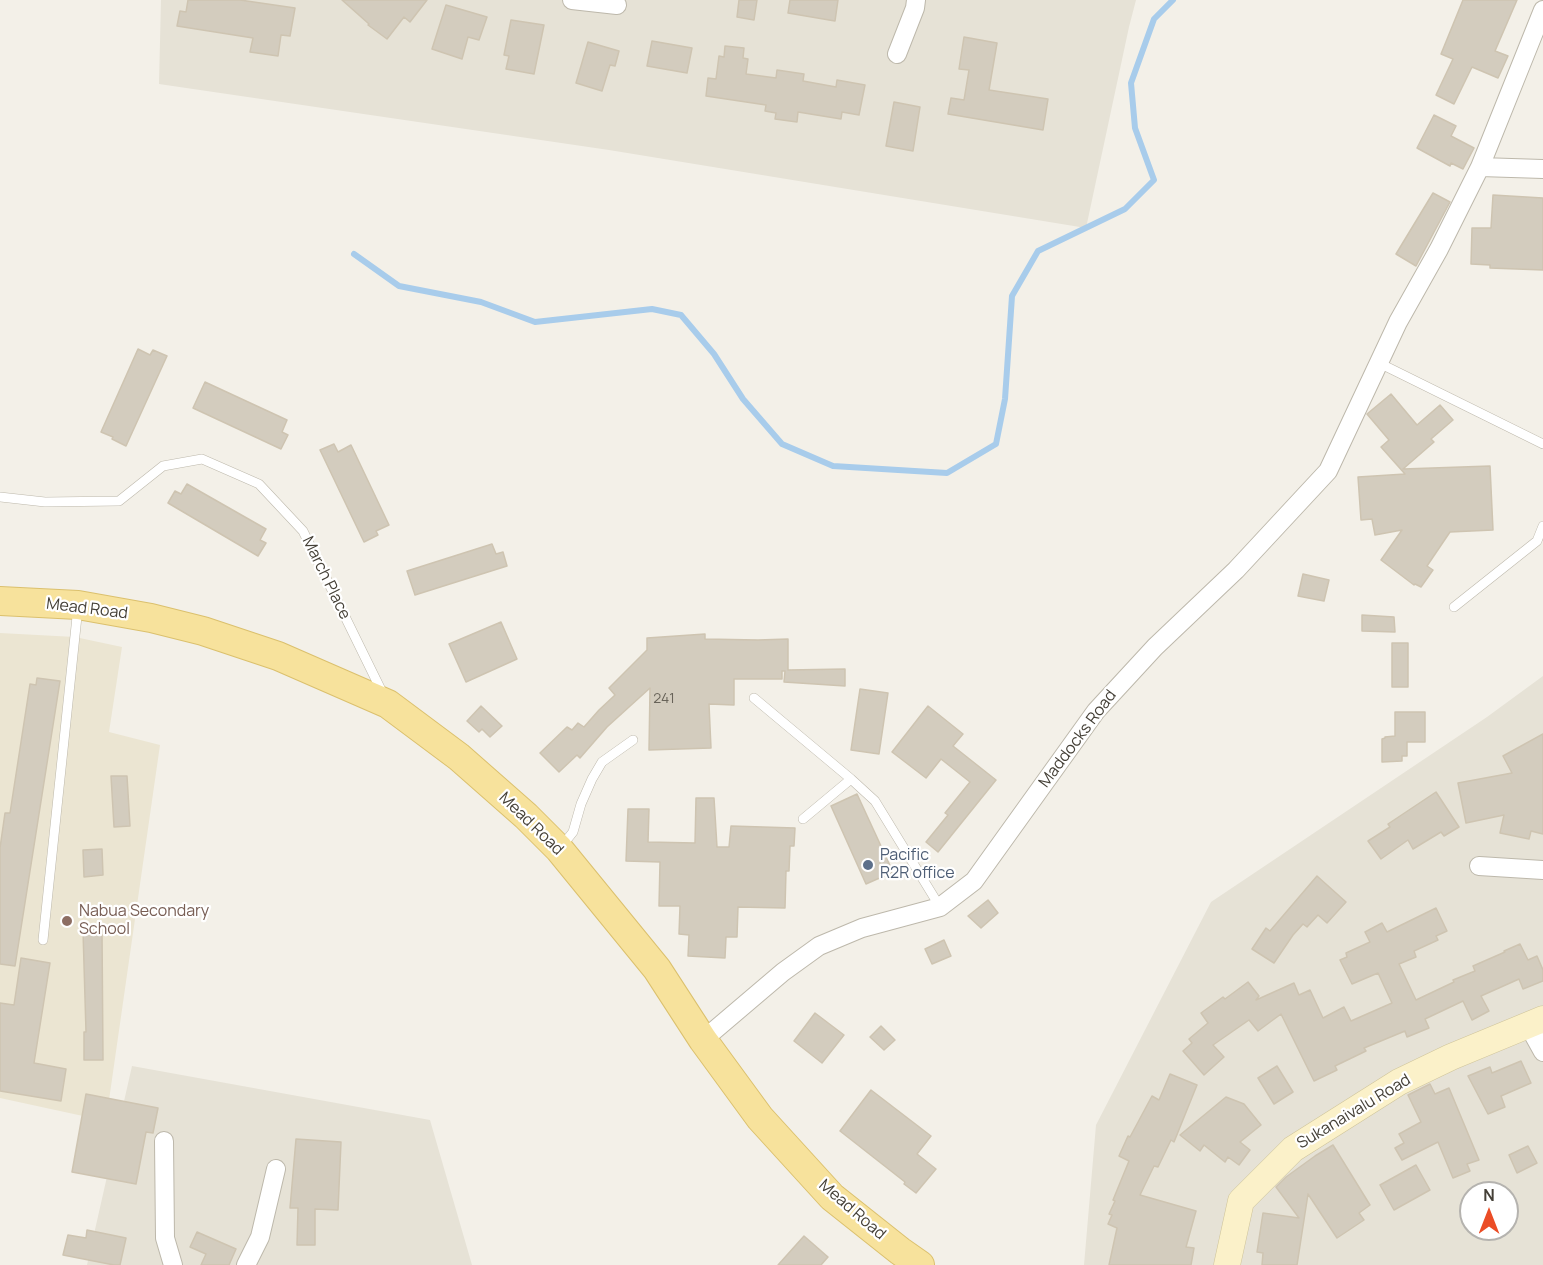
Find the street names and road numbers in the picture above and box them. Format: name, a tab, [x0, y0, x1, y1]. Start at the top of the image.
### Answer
street label: March Place	[298, 533, 354, 623]
street label: Mead Road	[45, 594, 129, 624]
street label: Maddocks Road	[1035, 687, 1121, 791]
street label: Mead Road	[495, 789, 567, 859]
street label: Sukanaivalu Road	[1294, 1070, 1414, 1154]
street label: Mead Road	[815, 1176, 889, 1244]

